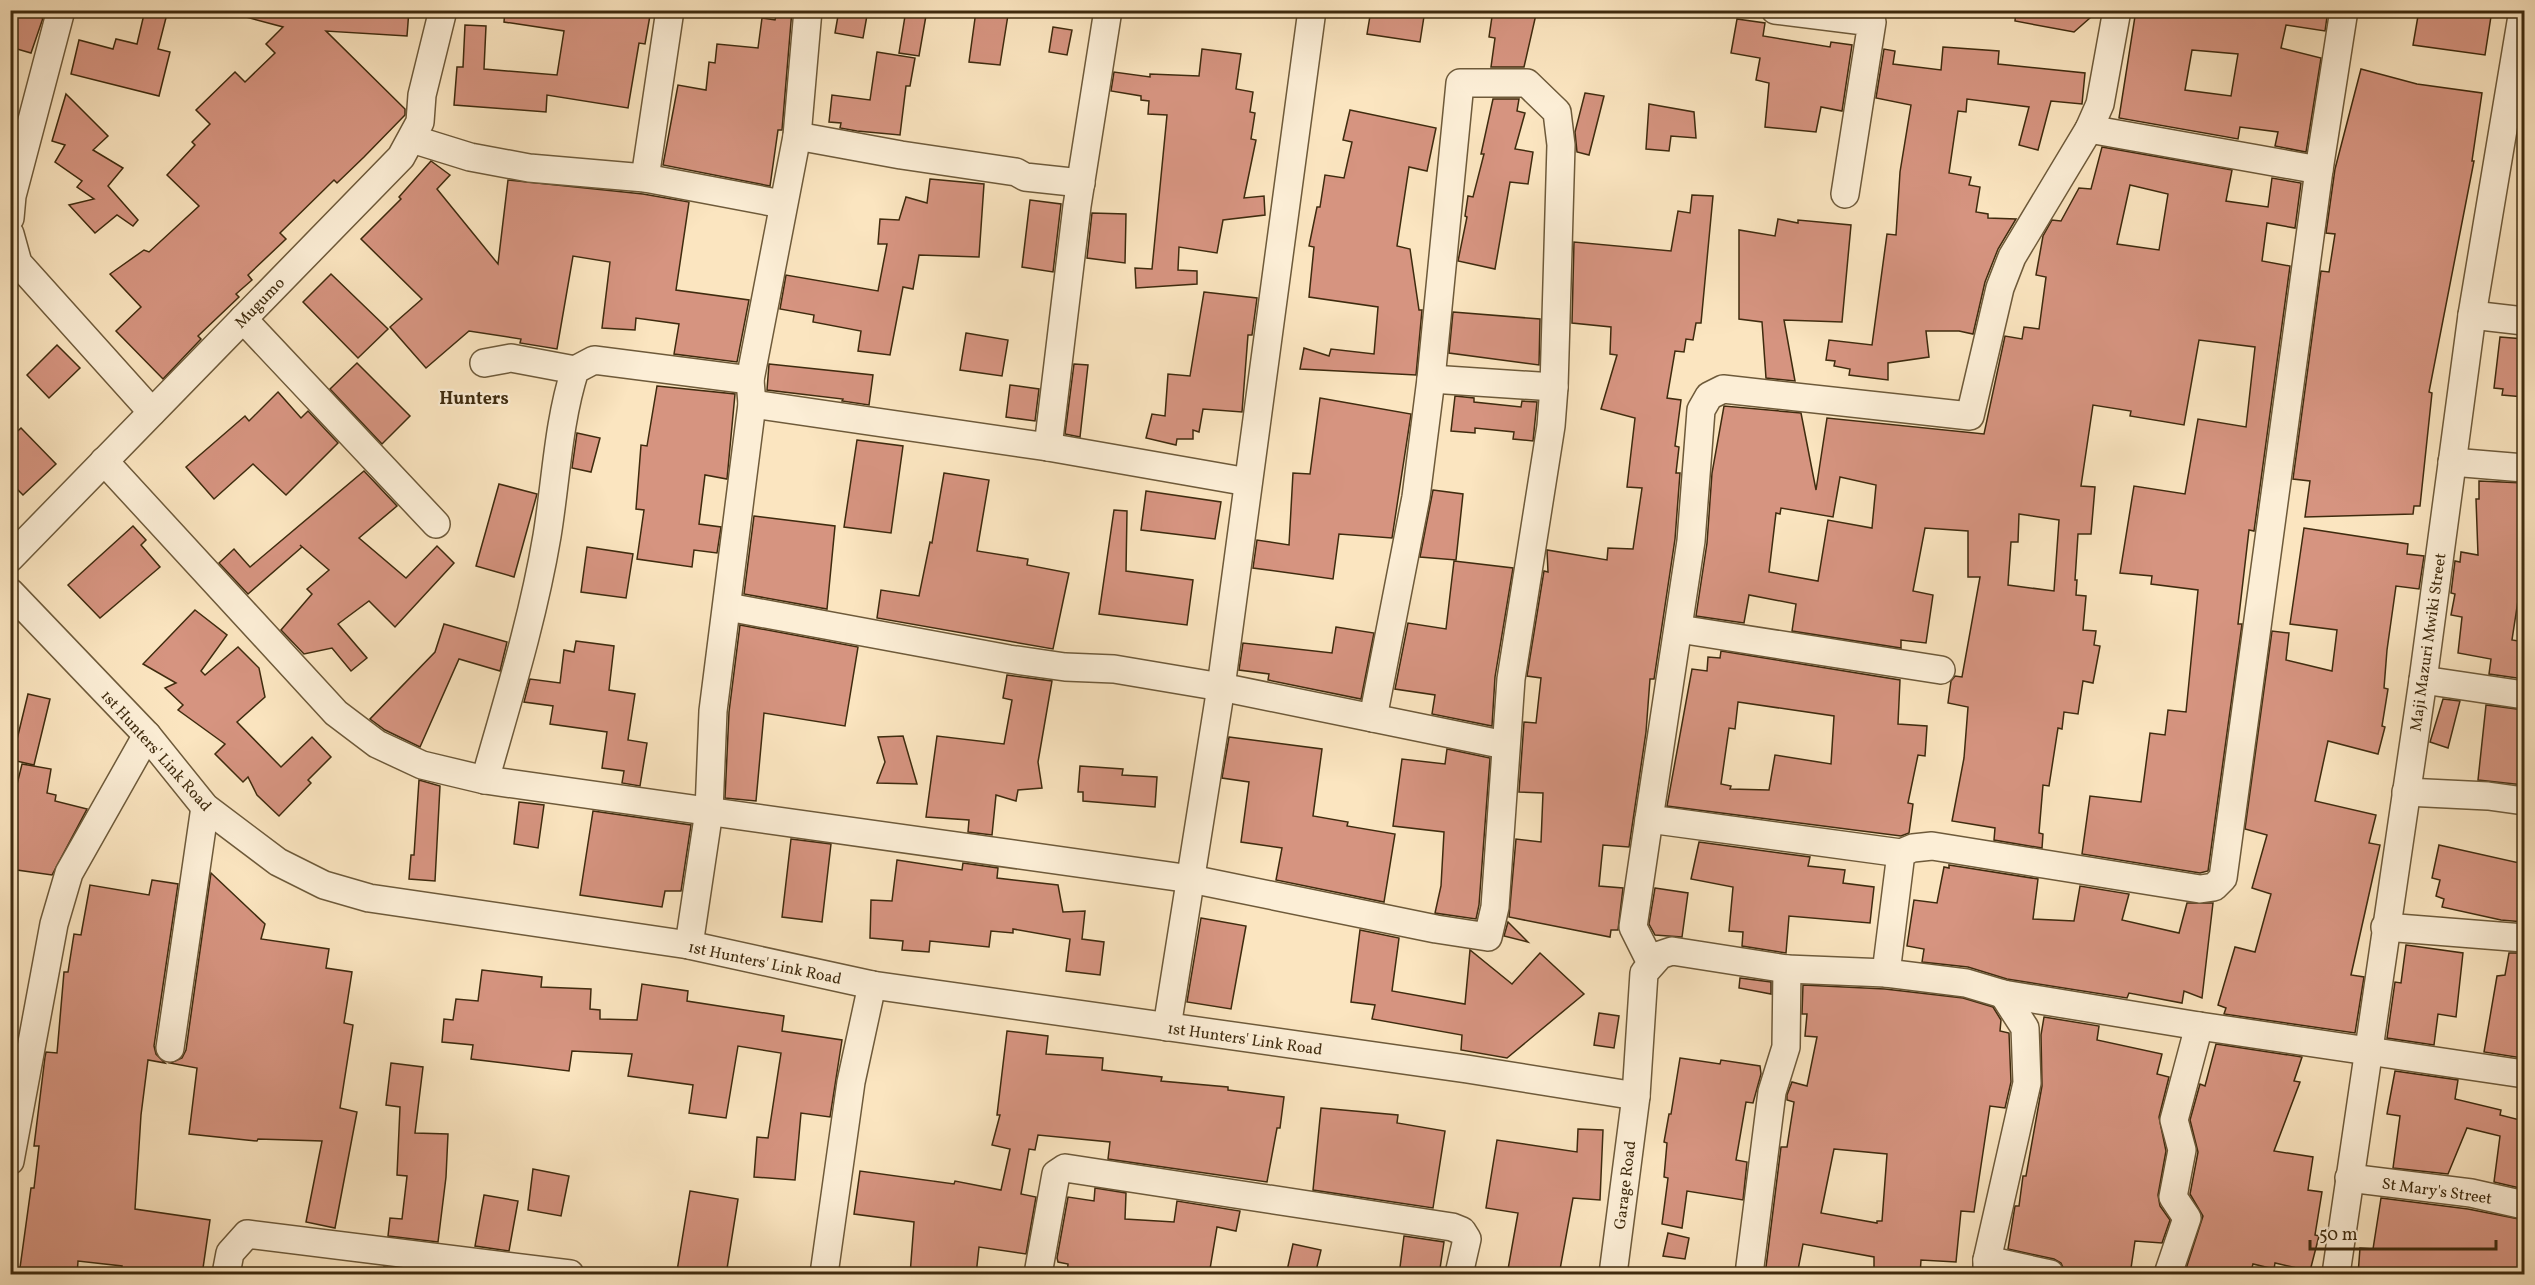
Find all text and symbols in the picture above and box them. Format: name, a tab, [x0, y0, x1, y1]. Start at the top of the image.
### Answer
street label: Mugumo	[230, 273, 290, 334]
district label: Hunters	[439, 387, 509, 412]
street label: Maji Mazuri Mwiki Street	[2406, 551, 2452, 733]
street label: 1st Hunters' Link Road	[95, 686, 216, 817]
street label: 1st Hunters' Link Road	[686, 937, 843, 991]
street label: 1st Hunters' Link Road	[1166, 1018, 1324, 1062]
street label: Garage Road	[1610, 1140, 1642, 1231]
street label: St Mary's Street	[2380, 1173, 2494, 1211]
scale bar	[2310, 1213, 2496, 1251]
text: 50 m	[2319, 1223, 2358, 1248]

